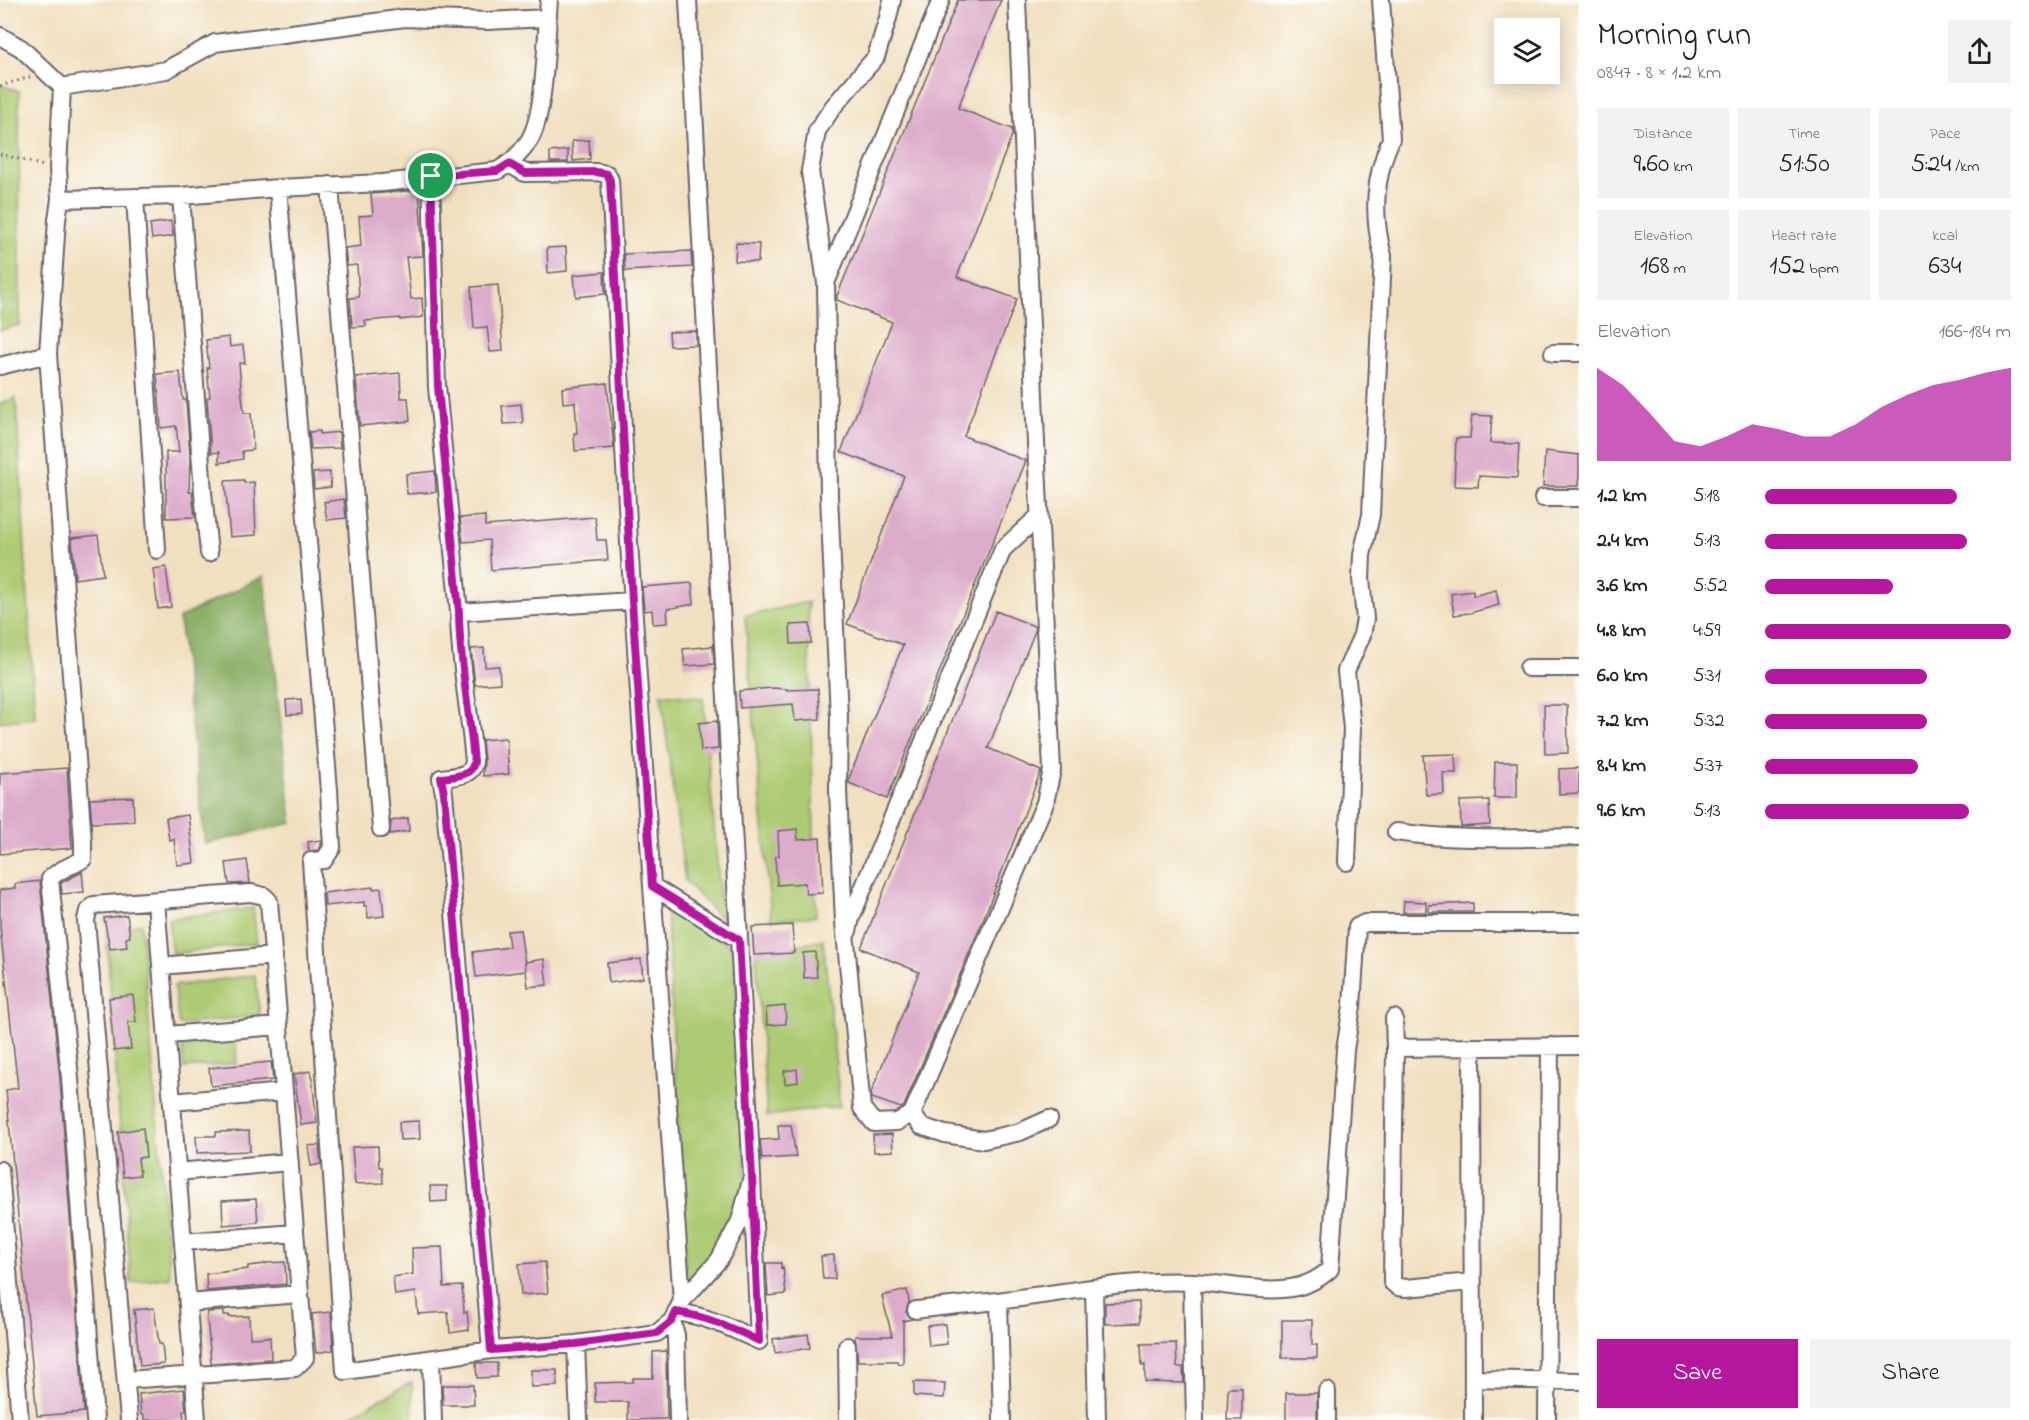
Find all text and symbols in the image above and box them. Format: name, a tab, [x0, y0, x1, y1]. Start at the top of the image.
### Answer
text: Morning run	[1597, 12, 1751, 60]
map controls	[1494, 18, 1560, 84]
button: layers	[1494, 18, 1560, 84]
button: share	[1948, 20, 2011, 83]
text: 08:47 · 8 × 1.2 km	[1597, 59, 1721, 88]
text: Distance	[1634, 122, 1692, 146]
text: Time	[1788, 122, 1820, 146]
text: Pace	[1929, 122, 1961, 146]
text: 9.60	[1633, 146, 1669, 184]
text: 51:50	[1778, 146, 1830, 184]
text: 5:24	[1910, 146, 1951, 184]
pin	[405, 150, 456, 201]
text: km	[1669, 155, 1693, 179]
text: /km	[1951, 155, 1980, 179]
icon: arrive	[414, 159, 447, 192]
text: Elevation	[1634, 224, 1692, 248]
text: Heart rate	[1771, 224, 1837, 248]
text: kcal	[1932, 224, 1958, 248]
text: 168	[1640, 248, 1670, 286]
text: 152	[1769, 248, 1805, 286]
text: 634	[1929, 248, 1961, 286]
text: m	[1670, 257, 1686, 281]
text: bpm	[1805, 257, 1839, 281]
text: Elevation	[1597, 318, 1671, 347]
text: 166–184 m	[1939, 318, 2011, 347]
text: 1.2 km	[1597, 482, 1647, 511]
text: 5:18	[1693, 482, 1720, 511]
text: 2.4 km	[1597, 527, 1649, 556]
text: 5:13	[1693, 527, 1721, 556]
text: 3.6 km	[1597, 572, 1647, 601]
text: 5:52	[1693, 572, 1728, 601]
text: 4.8 km	[1597, 617, 1646, 646]
text: 4:59	[1693, 617, 1720, 646]
text: 6.0 km	[1597, 662, 1648, 691]
text: 5:31	[1693, 662, 1721, 691]
text: 7.2 km	[1597, 707, 1649, 736]
text: 5:32	[1693, 707, 1724, 736]
text: 8.4 km	[1597, 752, 1646, 781]
text: 5:37	[1693, 752, 1723, 781]
text: 9.6 km	[1597, 797, 1645, 826]
text: 5:13	[1693, 797, 1721, 826]
button: Save	[1597, 1339, 1798, 1408]
button: Share	[1810, 1339, 2011, 1408]

